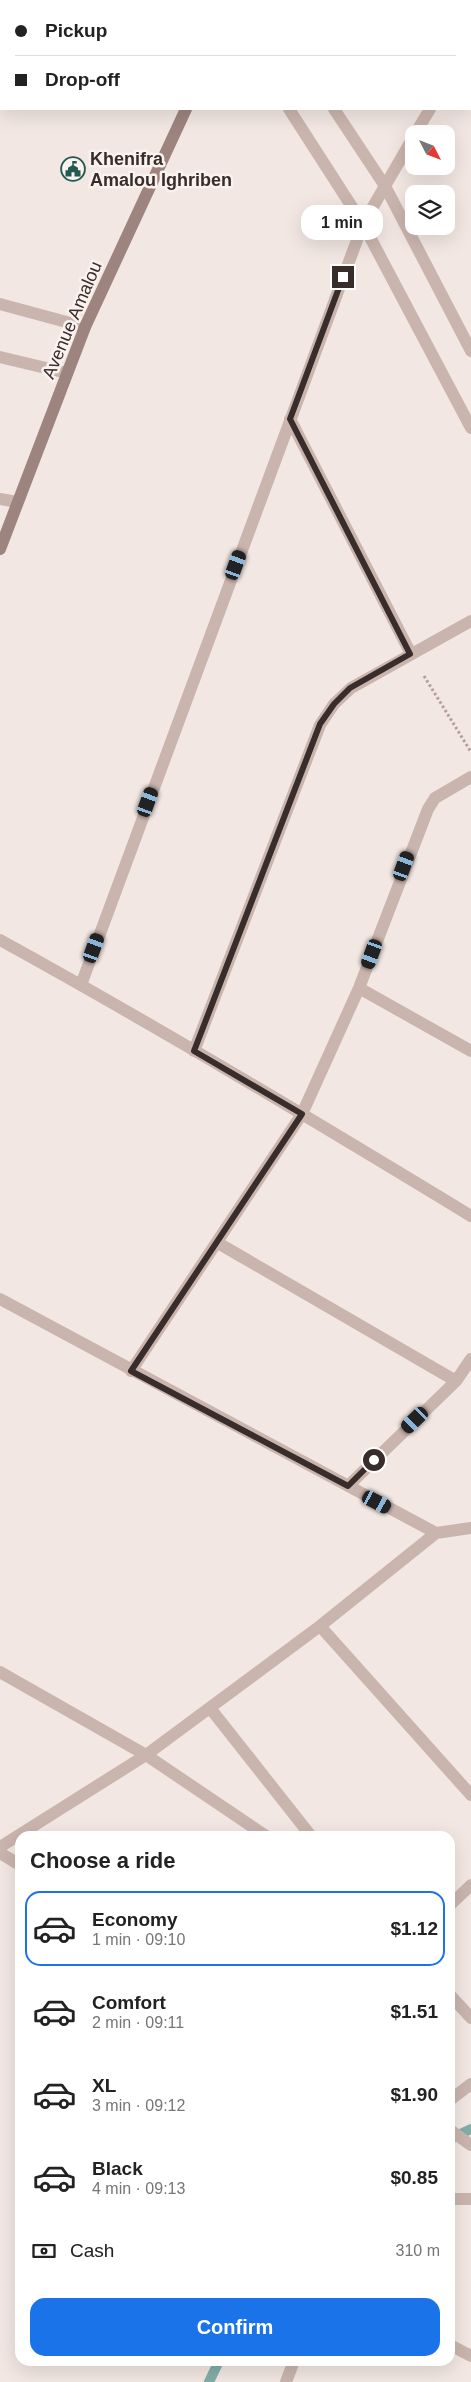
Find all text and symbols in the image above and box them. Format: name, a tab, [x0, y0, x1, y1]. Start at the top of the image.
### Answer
text: Pickup	[45, 20, 107, 41]
text: Drop-off	[45, 69, 120, 90]
north arrow	[405, 125, 455, 175]
map controls	[405, 125, 455, 235]
place label: Khenifra Amalou Ighriben	[90, 149, 232, 190]
public building icon: Khenifra Amalou Ighriben	[60, 156, 86, 182]
button: layers	[405, 185, 455, 235]
callout: 1 min	[302, 204, 384, 240]
text: 1 min	[321, 214, 363, 231]
street label: Avenue Amalou	[38, 258, 106, 382]
route end	[332, 266, 354, 288]
car	[223, 548, 248, 582]
car	[135, 785, 160, 819]
car	[391, 849, 416, 883]
car	[81, 931, 106, 965]
car	[359, 937, 384, 971]
car	[398, 1404, 431, 1436]
route start	[363, 1449, 385, 1471]
car	[360, 1488, 393, 1516]
text: Choose a ride	[30, 1848, 175, 1873]
icon: car	[32, 1906, 77, 1951]
text: Economy	[92, 1909, 178, 1930]
text: $1.12	[390, 1918, 438, 1939]
text: 1 min · 09:10	[92, 1931, 185, 1948]
icon: car	[32, 1989, 77, 2034]
text: Comfort	[92, 1992, 166, 2013]
text: $1.51	[390, 2001, 438, 2022]
text: 2 min · 09:11	[92, 2014, 184, 2031]
icon: car	[32, 2072, 77, 2117]
text: XL	[92, 2075, 116, 2096]
text: $1.90	[390, 2084, 438, 2105]
text: 3 min · 09:12	[92, 2097, 185, 2114]
icon: car	[32, 2155, 77, 2200]
text: Black	[92, 2158, 143, 2179]
text: $0.85	[390, 2167, 438, 2188]
text: 4 min · 09:13	[92, 2180, 185, 2197]
icon: cash	[30, 2237, 58, 2265]
text: Cash	[70, 2240, 114, 2261]
text: 310 m	[396, 2242, 440, 2259]
button: Confirm	[30, 2298, 440, 2356]

